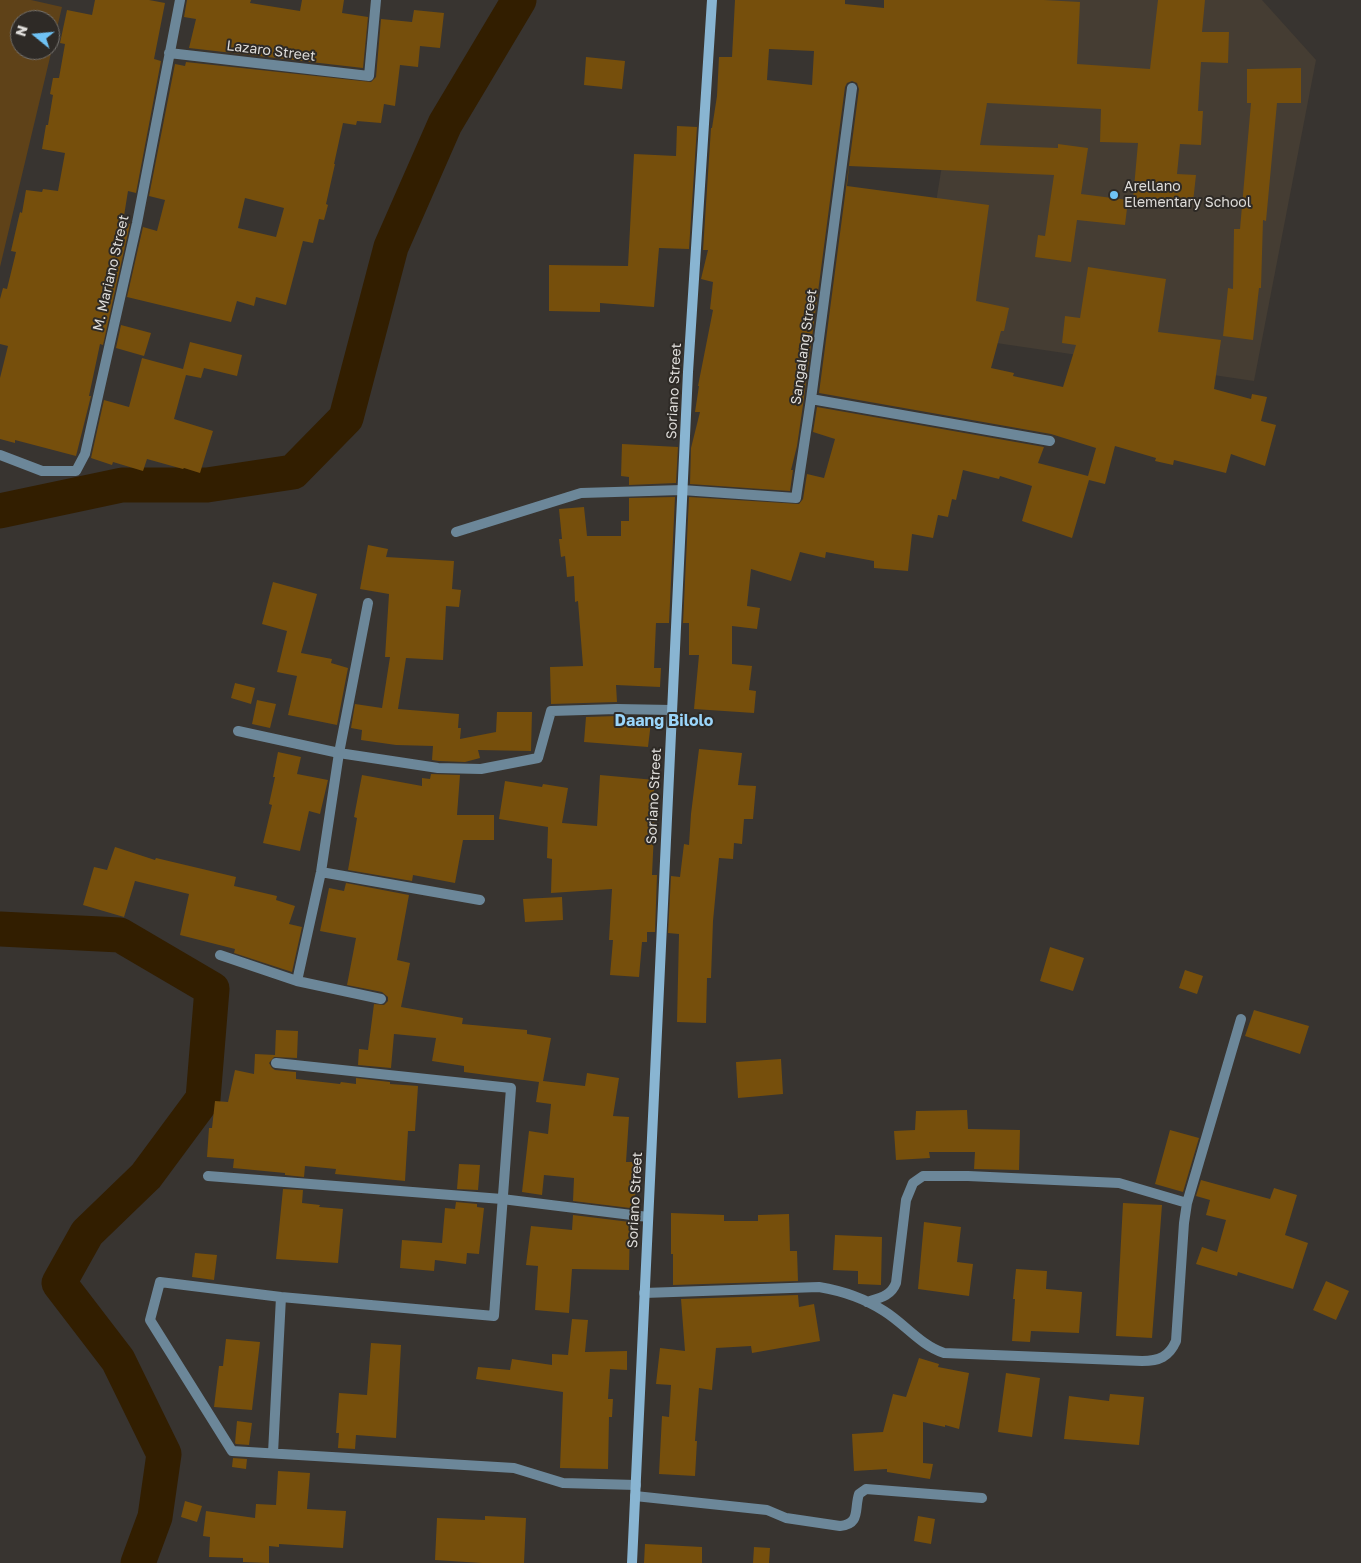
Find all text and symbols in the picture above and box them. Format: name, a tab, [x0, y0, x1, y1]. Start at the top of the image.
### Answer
north arrow	[10, 10, 60, 60]
text: N	[11, 23, 31, 38]
street label: Lazaro Street	[225, 37, 317, 65]
place label: Arellano Elementary School	[1124, 179, 1251, 212]
marker: Arellano Elementary School	[1108, 189, 1120, 201]
street label: M. Mariano Street	[89, 213, 133, 333]
street label: Sangalang Street	[788, 288, 820, 406]
street label: Soriano Street	[663, 342, 685, 440]
district label: Daang Bilolo	[615, 711, 713, 731]
street label: Soriano Street	[643, 747, 665, 845]
street label: Soriano Street	[624, 1151, 646, 1249]

